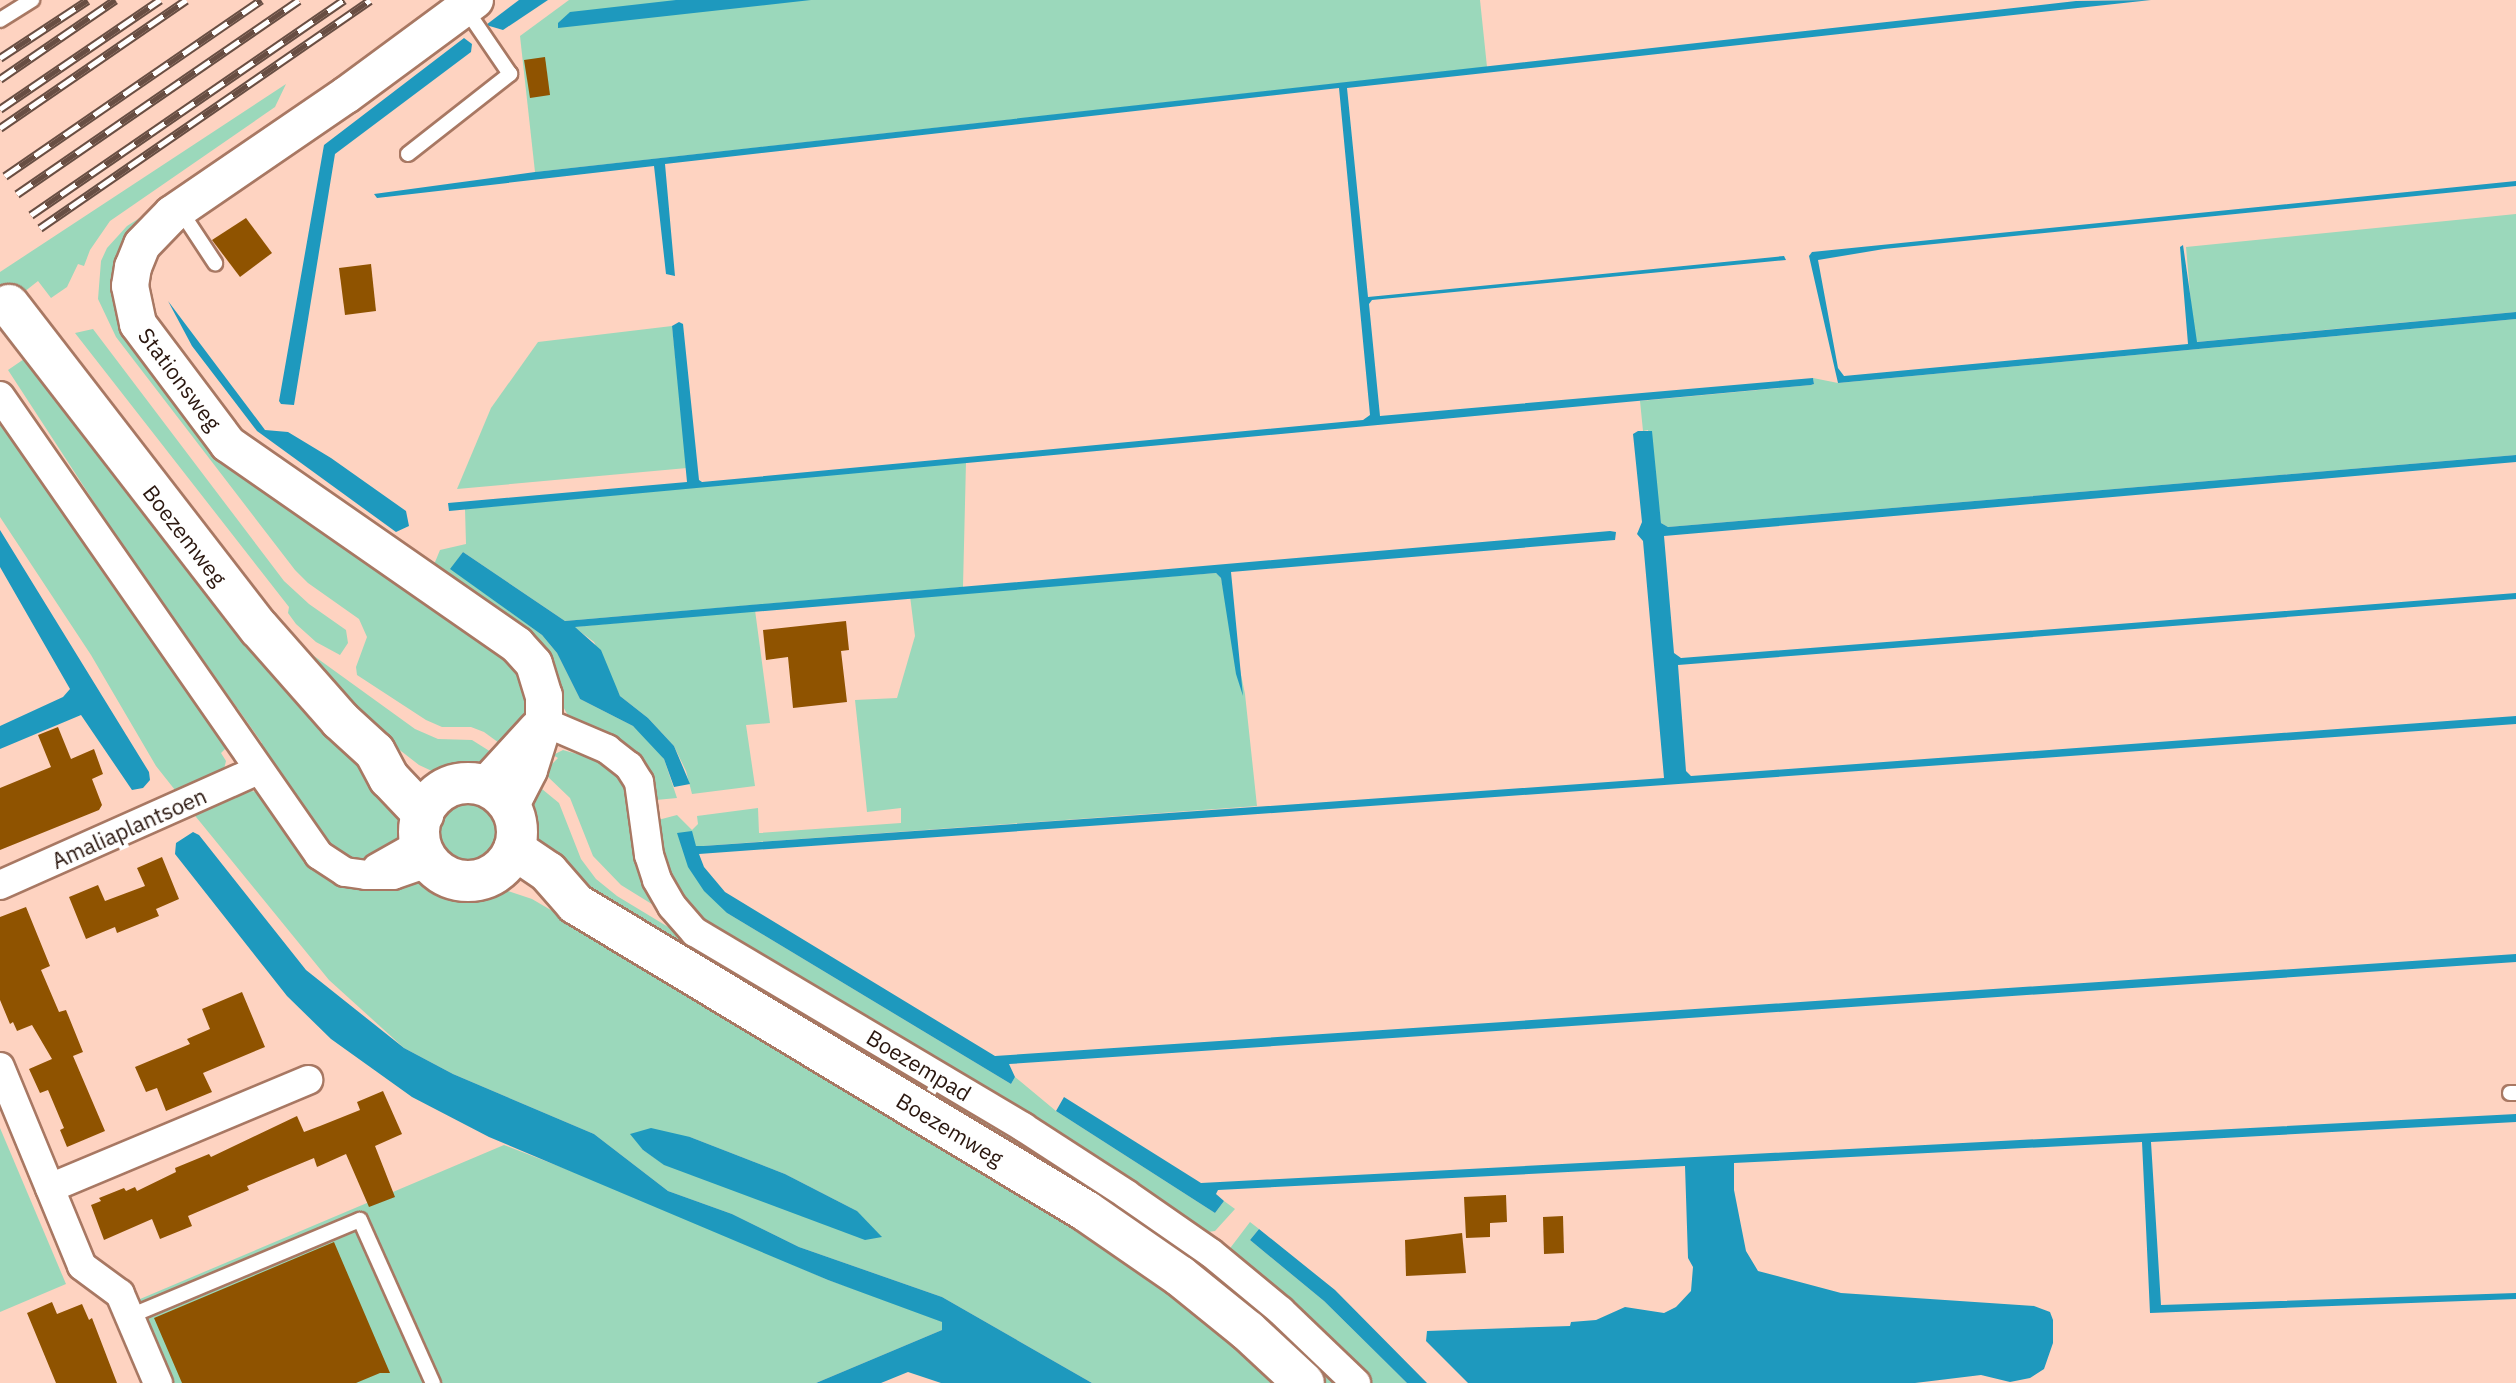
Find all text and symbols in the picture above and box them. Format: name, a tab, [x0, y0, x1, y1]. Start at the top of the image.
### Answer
street label: Stationsweg	[133, 323, 227, 435]
street label: Boezemweg	[138, 479, 232, 591]
street label: Amaliaplantsoen	[48, 782, 210, 874]
street label: Boezempad	[862, 1024, 976, 1106]
street label: Boezemweg	[892, 1087, 1008, 1171]

